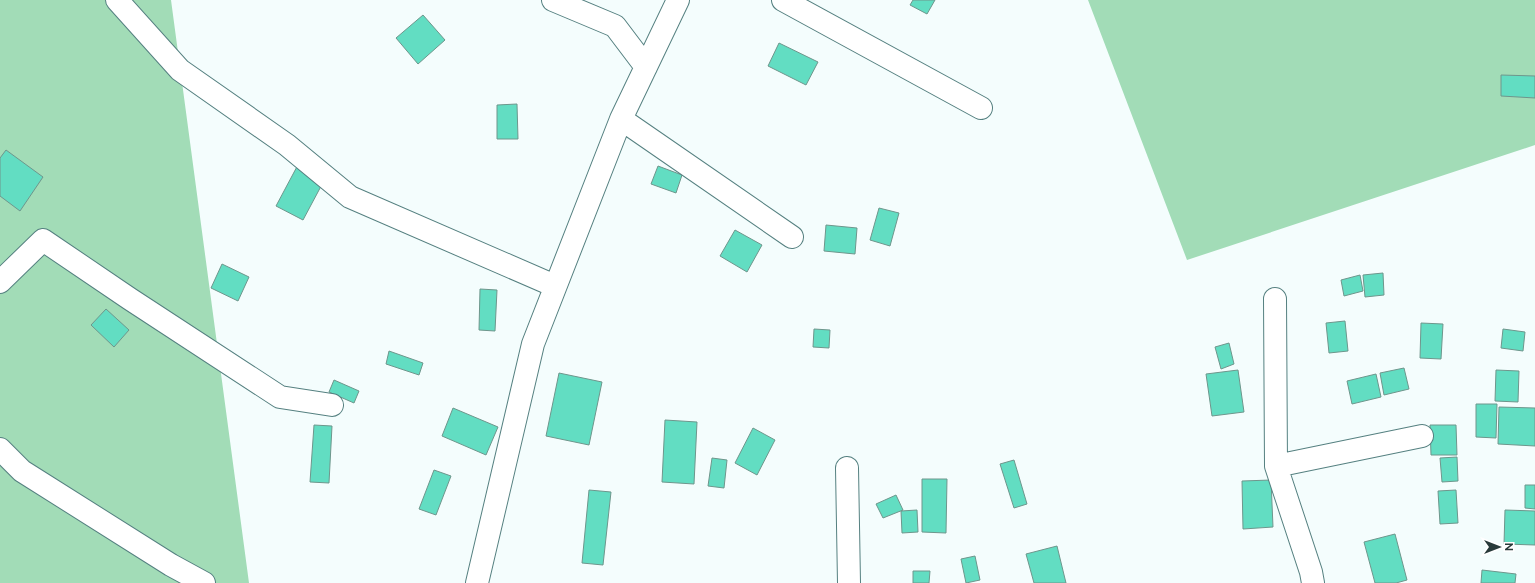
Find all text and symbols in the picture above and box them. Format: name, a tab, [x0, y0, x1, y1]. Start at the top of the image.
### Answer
north arrow	[1479, 527, 1519, 567]
text: N	[1502, 543, 1515, 551]

